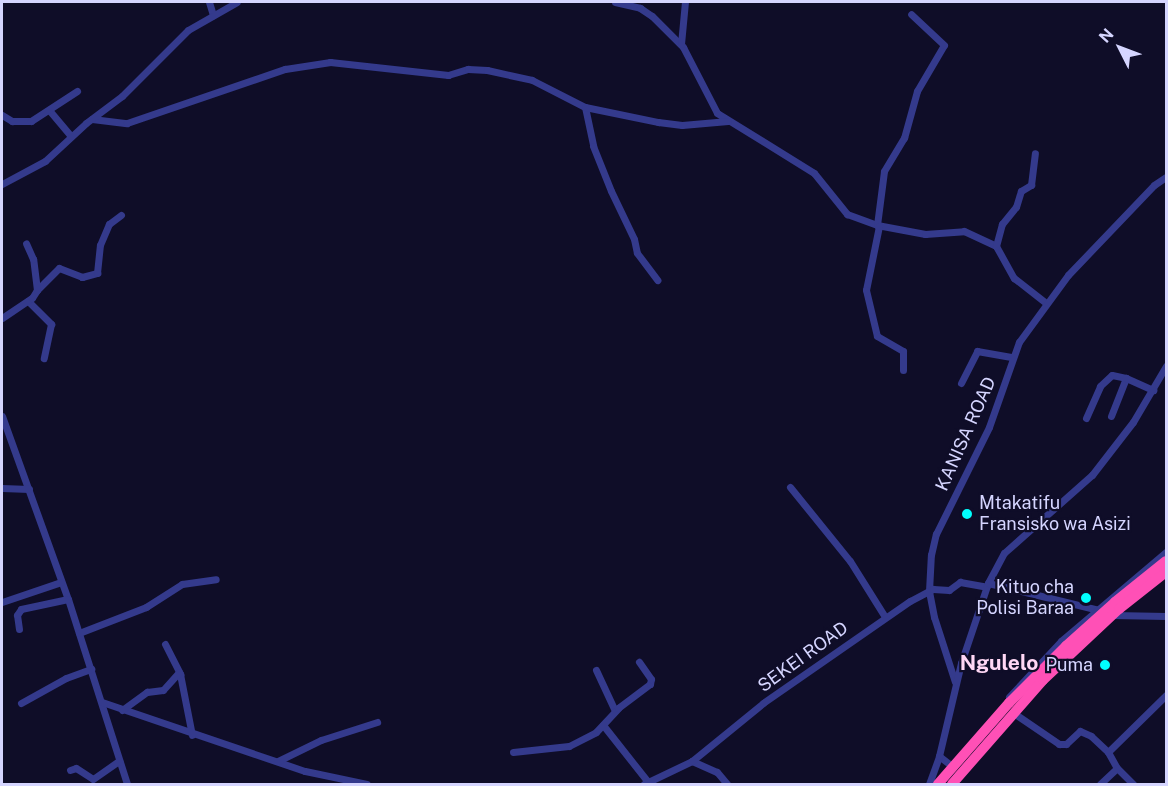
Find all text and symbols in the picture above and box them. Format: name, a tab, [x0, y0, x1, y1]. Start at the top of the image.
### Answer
north arrow	[1090, 18, 1150, 78]
text: N	[1095, 25, 1117, 47]
street label: KANISA ROAD	[931, 374, 1001, 494]
place label: Mtakatifu Fransisko wa Asizi	[979, 493, 1131, 536]
marker: Mtakatifu Fransisko wa Asizi	[960, 507, 974, 521]
place label: Kituo cha Polisi Baraa	[976, 577, 1074, 620]
marker: Kituo cha Polisi Baraa	[1079, 591, 1093, 605]
street label: SEKEI ROAD	[754, 617, 852, 697]
district label: Ngulelo	[960, 650, 1038, 676]
place label: Puma	[1046, 654, 1093, 676]
marker: Puma	[1098, 658, 1112, 672]

